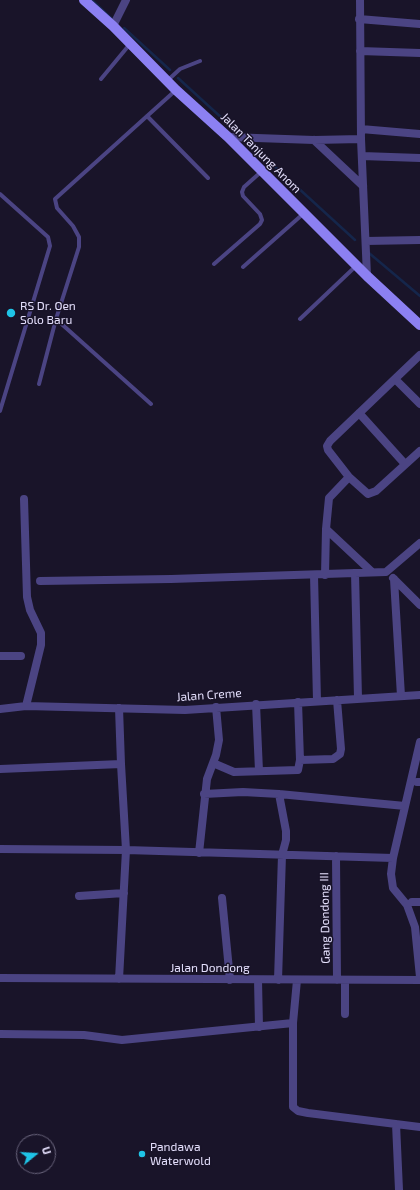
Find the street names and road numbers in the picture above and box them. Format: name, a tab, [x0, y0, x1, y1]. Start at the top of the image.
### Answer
street label: Jalan Tanjung Anom	[218, 110, 304, 196]
street label: Jalan Creme	[176, 686, 242, 704]
street label: Gang Dondong III	[317, 872, 333, 964]
street label: Jalan Dondong	[170, 961, 250, 975]

